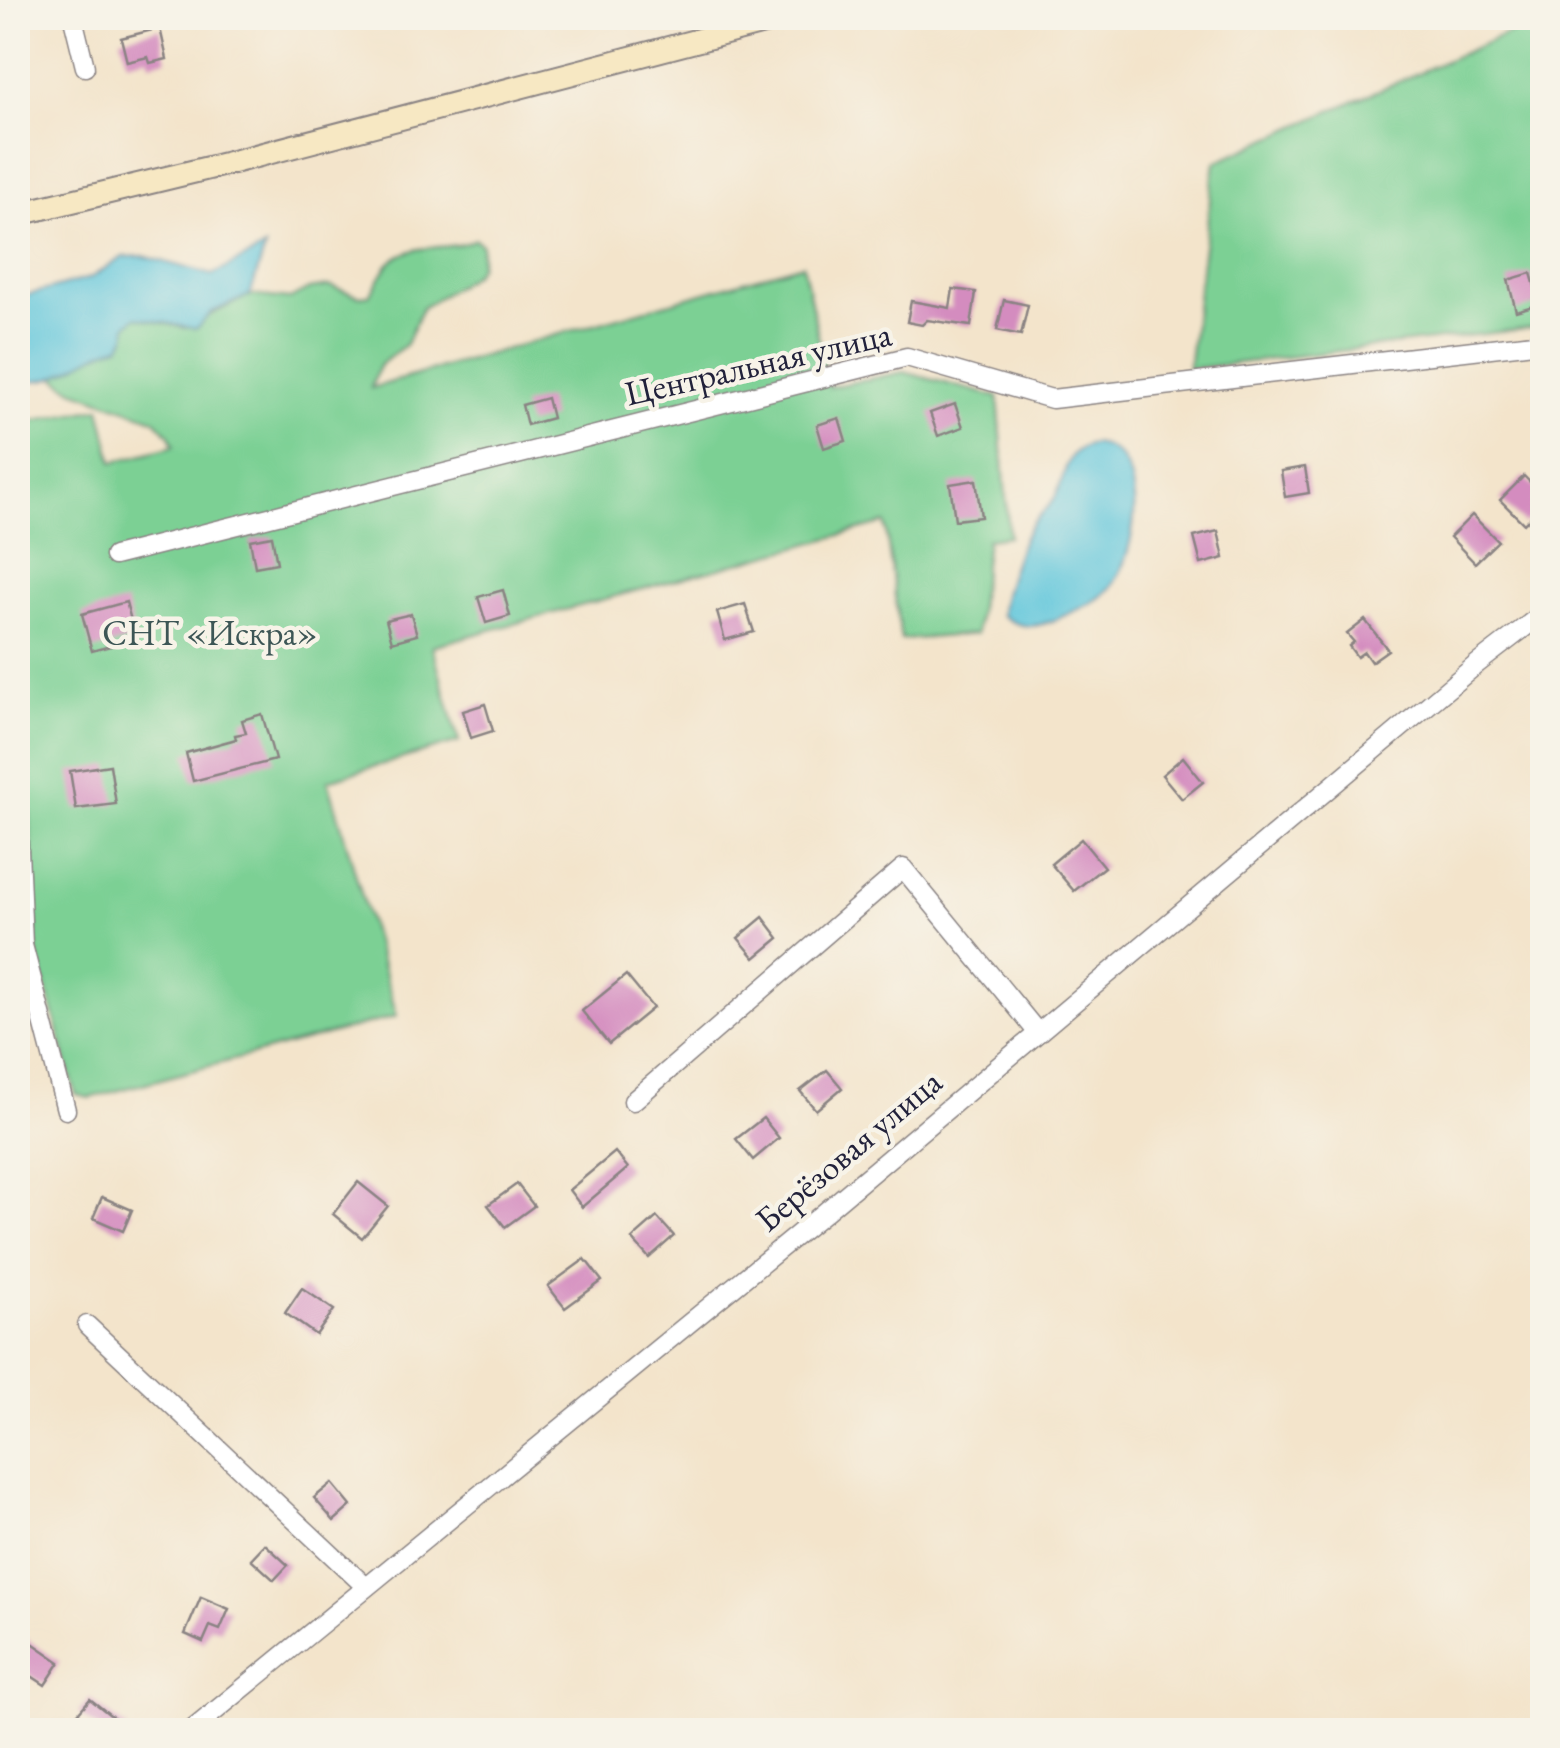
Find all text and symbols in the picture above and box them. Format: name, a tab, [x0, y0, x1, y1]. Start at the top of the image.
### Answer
street label: Центральная улица	[620, 310, 896, 416]
park label: СНТ «Искра»	[102, 610, 318, 656]
street label: Берёзовая улица	[745, 1059, 951, 1242]

